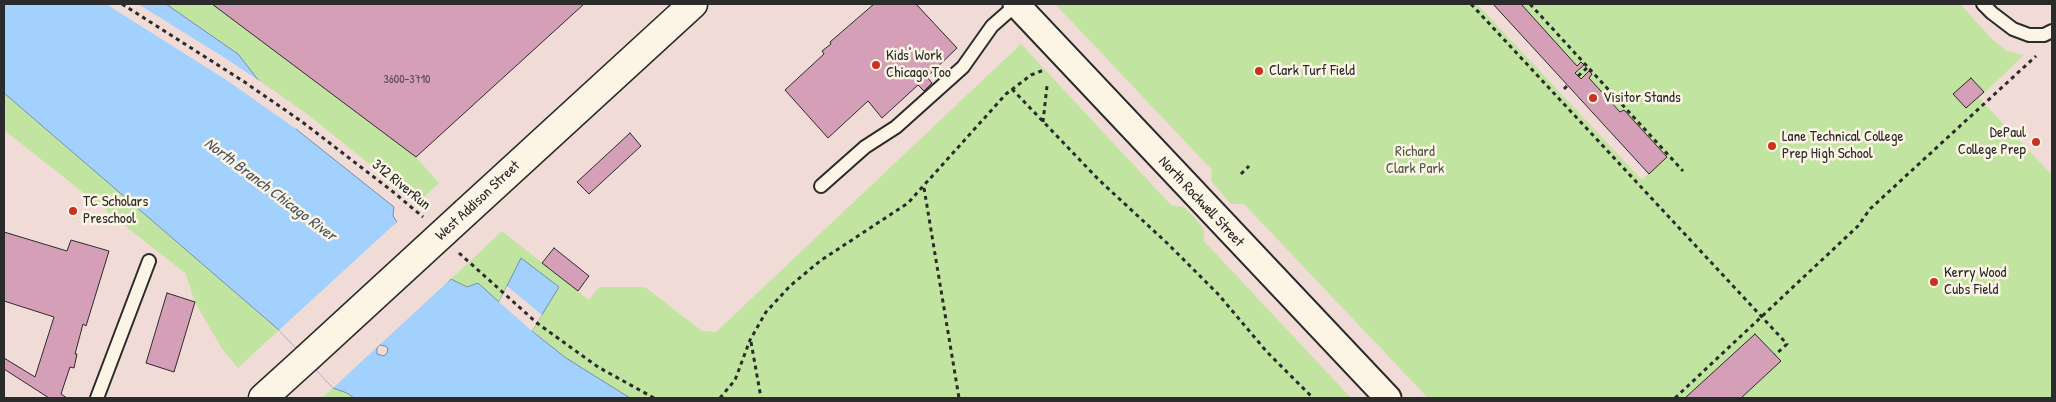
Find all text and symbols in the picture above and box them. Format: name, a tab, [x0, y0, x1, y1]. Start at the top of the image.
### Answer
place label: Kids' Work Chicago Too	[886, 47, 951, 82]
marker: Kids' Work Chicago Too	[870, 59, 882, 71]
place label: Clark Turf Field	[1269, 62, 1355, 80]
marker: Clark Turf Field	[1253, 65, 1265, 77]
house number: 3600-3710	[384, 73, 430, 87]
place label: Visitor Stands	[1603, 89, 1681, 107]
marker: Visitor Stands	[1587, 92, 1599, 104]
place label: DePaul College Prep	[1958, 124, 2026, 159]
place label: Lane Technical College Prep High School	[1782, 128, 1903, 163]
water label: North Branch Chicago River	[200, 134, 340, 246]
marker: DePaul College Prep	[2030, 136, 2042, 148]
marker: Lane Technical College Prep High School	[1766, 140, 1778, 152]
park label: Richard Clark Park	[1386, 143, 1444, 178]
street label: North Rockwell Street	[1154, 153, 1248, 251]
street label: 312 RiverRun	[368, 156, 434, 214]
street label: West Addison Street	[432, 157, 524, 245]
place label: TC Scholars Preschool	[83, 193, 148, 228]
marker: TC Scholars Preschool	[67, 205, 79, 217]
place label: Kerry Wood Cubs Field	[1944, 264, 2006, 299]
marker: Kerry Wood Cubs Field	[1928, 276, 1940, 288]

